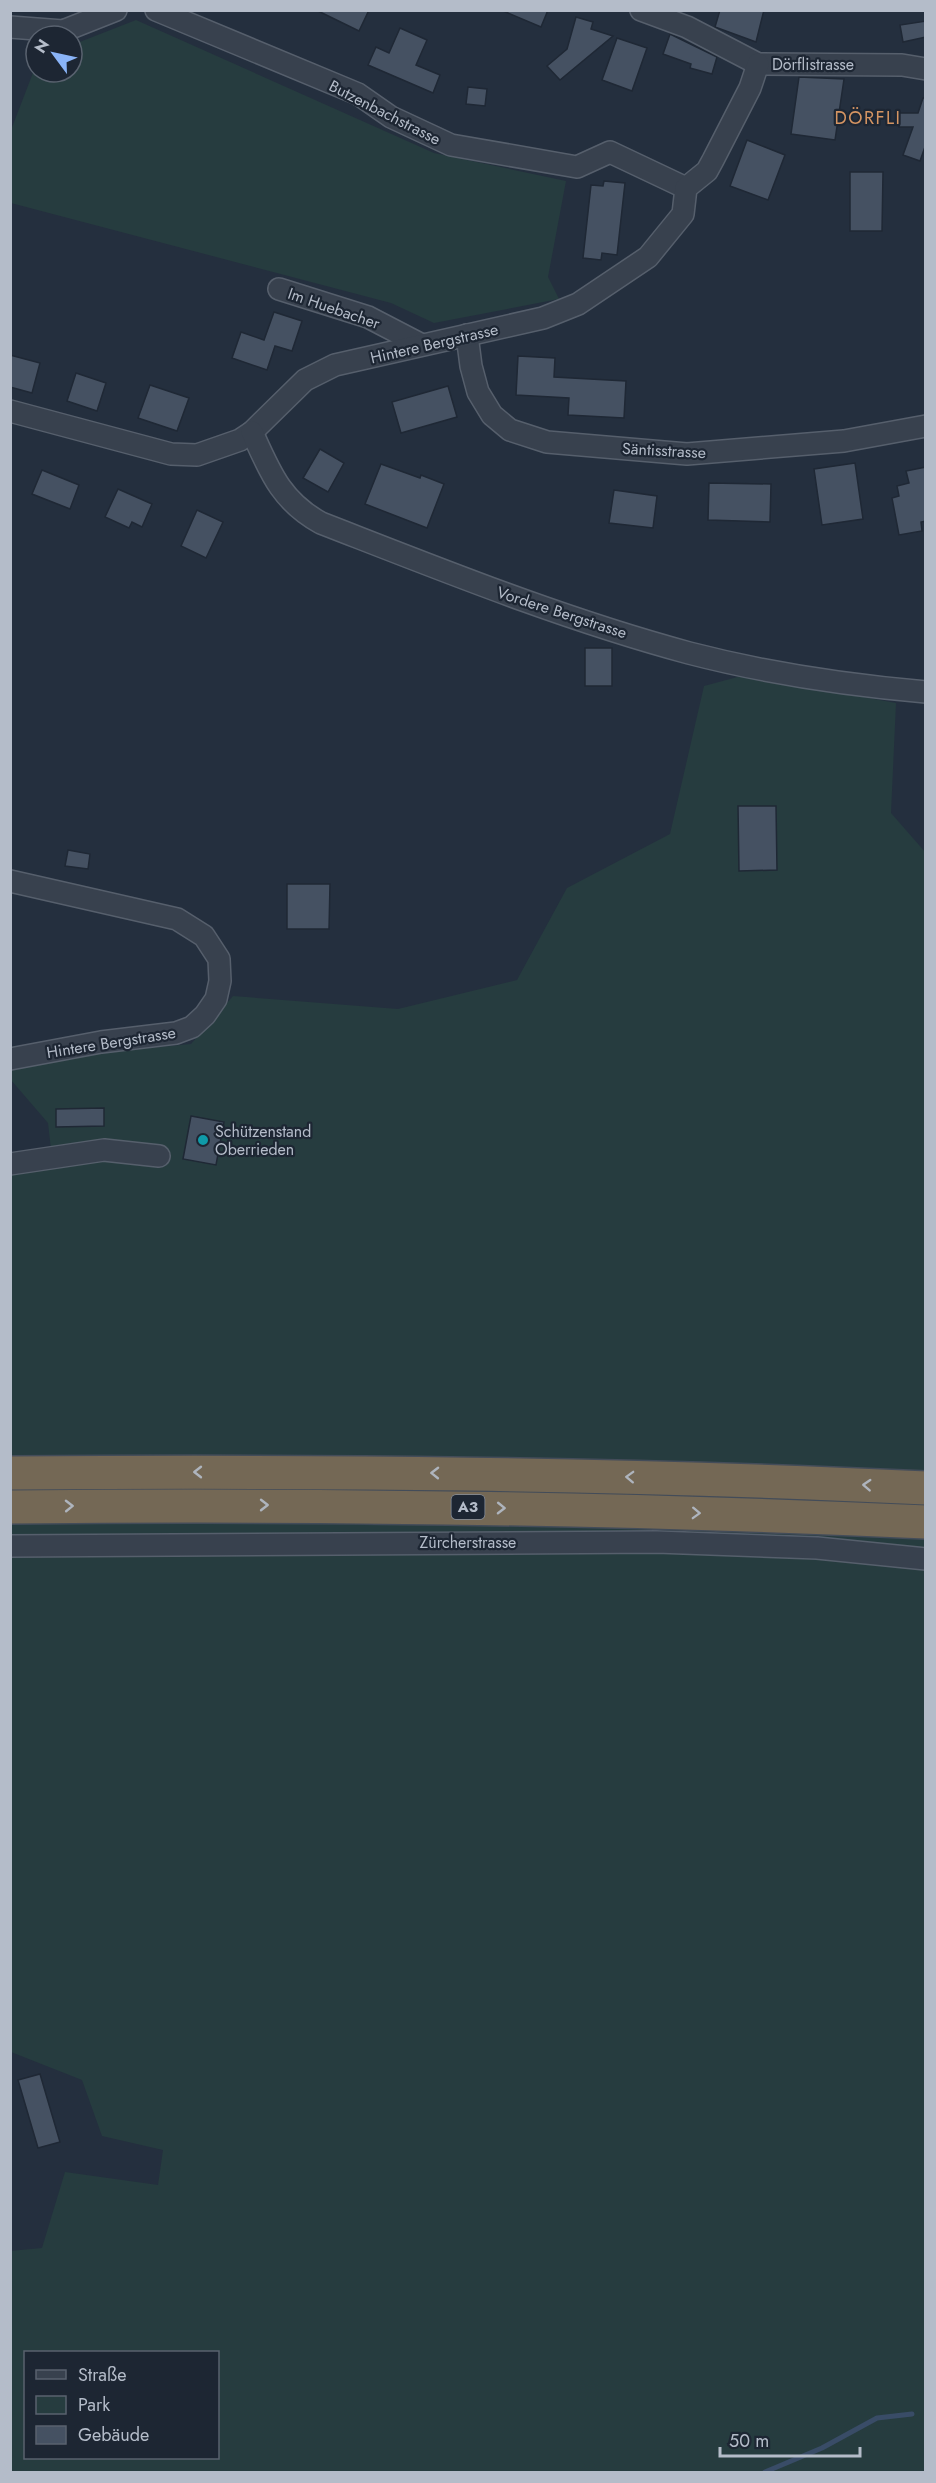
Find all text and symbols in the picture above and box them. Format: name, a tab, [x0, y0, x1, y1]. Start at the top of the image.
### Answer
north arrow	[24, 24, 84, 84]
text: N	[29, 35, 55, 58]
street label: Dörflistrasse	[772, 53, 854, 76]
street label: Butzenbachstrasse	[325, 74, 445, 150]
district label: DÖRFLI	[834, 105, 902, 131]
street label: Im Huebacher	[285, 282, 383, 335]
street label: Hintere Bergstrasse	[368, 318, 500, 369]
street label: Säntisstrasse	[621, 437, 707, 464]
street label: Vordere Bergstrasse	[494, 581, 630, 644]
street label: Hintere Bergstrasse	[45, 1021, 177, 1064]
place label: Schützenstand Oberrieden	[215, 1120, 311, 1161]
marker: Schützenstand Oberrieden	[196, 1133, 210, 1147]
one-way arrow	[194, 1466, 203, 1478]
one-way arrow	[431, 1467, 440, 1479]
one-way arrow	[626, 1471, 635, 1483]
one-way arrow	[863, 1479, 872, 1492]
road number: A3	[452, 1495, 484, 1519]
one-way arrow	[259, 1499, 268, 1511]
one-way arrow	[64, 1500, 73, 1512]
one-way arrow	[496, 1502, 505, 1514]
one-way arrow	[691, 1507, 700, 1519]
street label: Zürcherstrasse	[420, 1531, 516, 1554]
legend	[24, 2351, 219, 2459]
text: Straße	[78, 2362, 126, 2388]
text: Park	[78, 2392, 110, 2418]
scale bar	[720, 2420, 860, 2458]
text: Gebäude	[78, 2422, 149, 2448]
text: 50 m	[729, 2428, 769, 2454]

